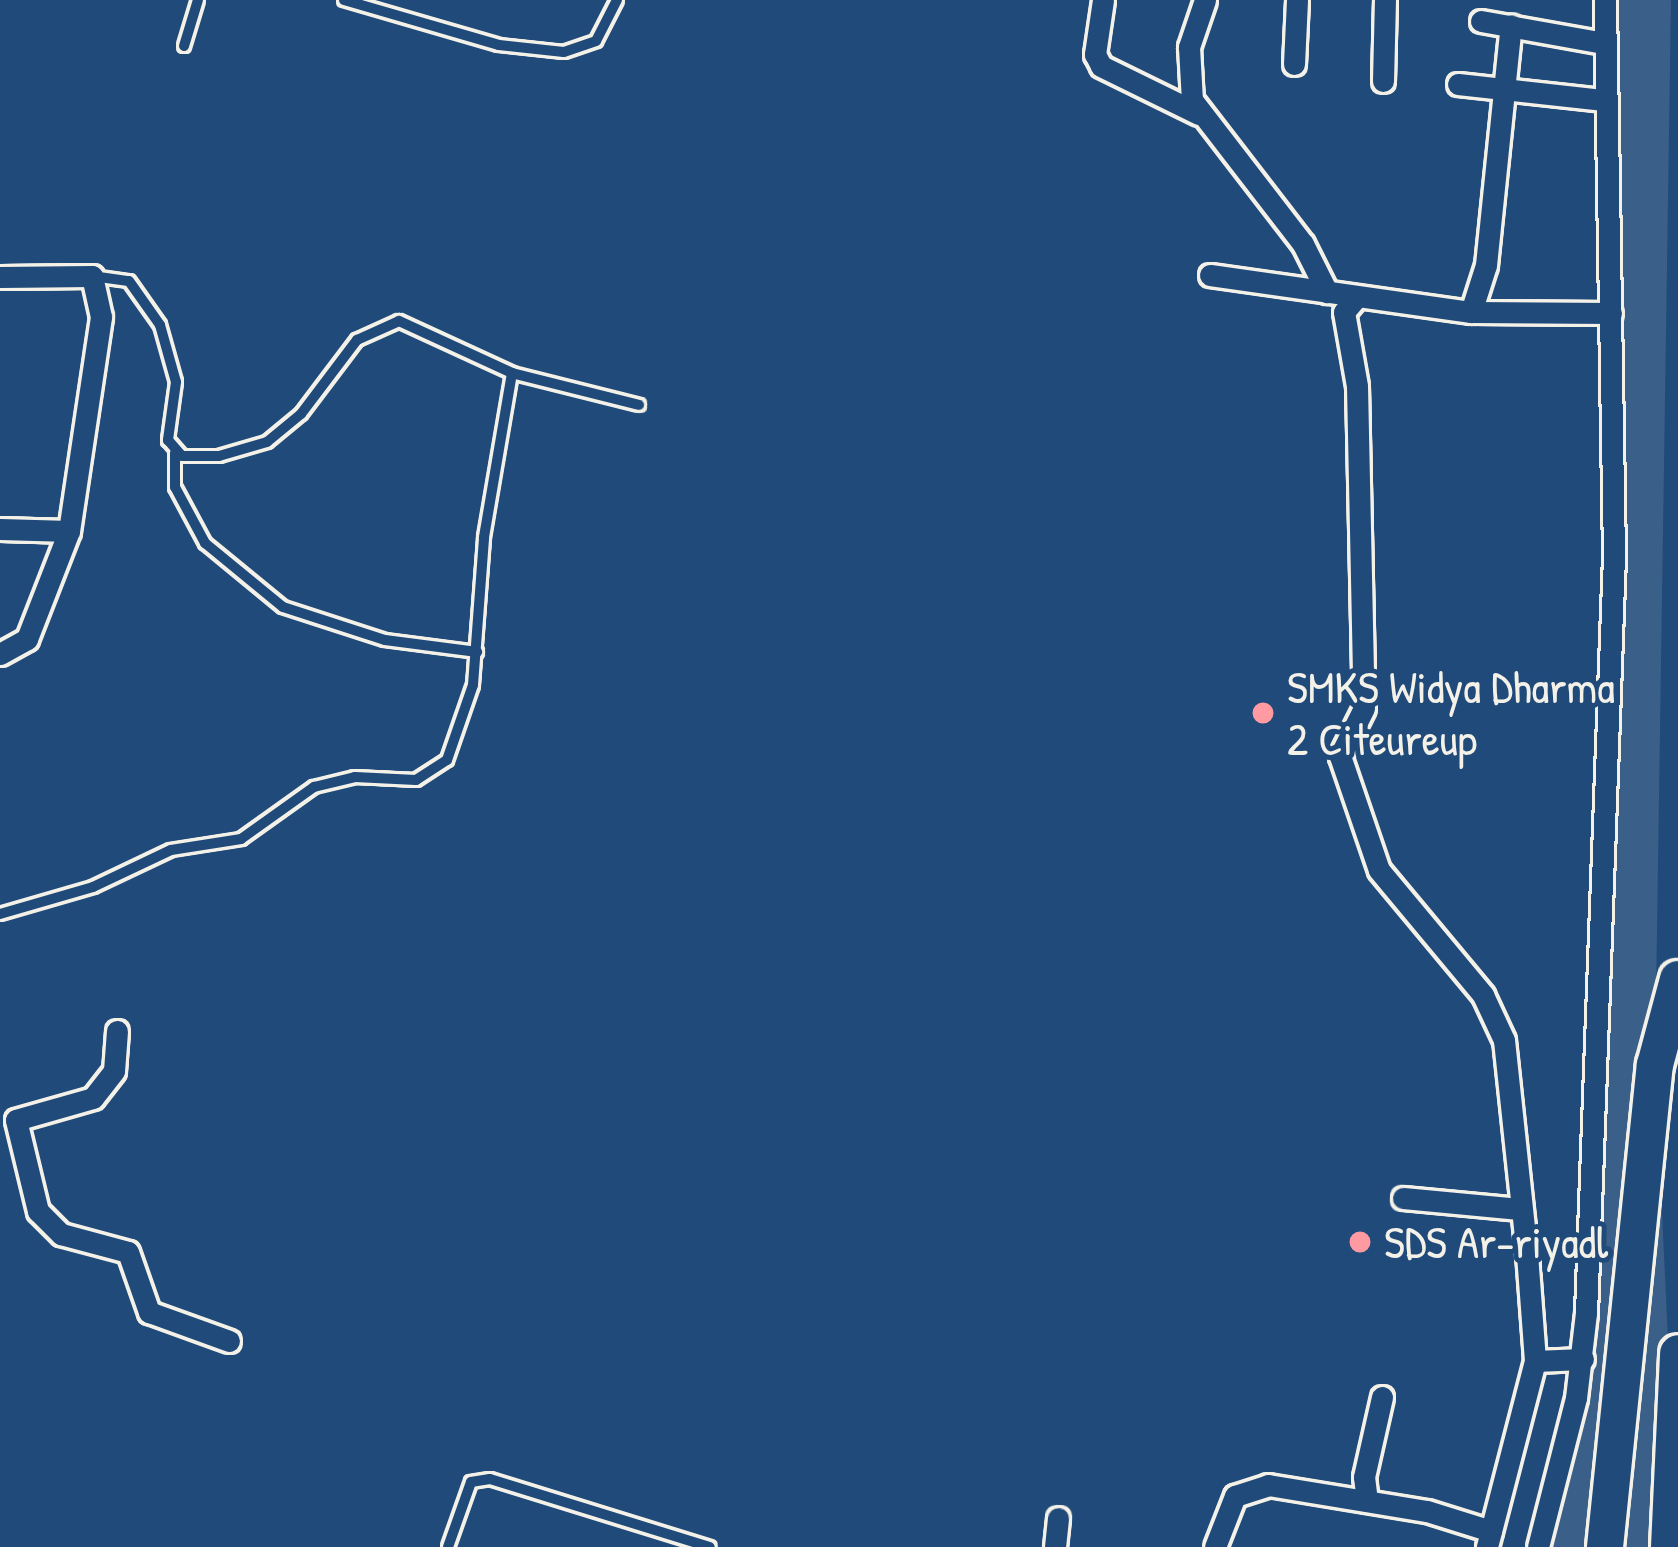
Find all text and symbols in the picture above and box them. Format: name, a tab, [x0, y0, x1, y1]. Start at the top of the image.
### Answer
place label: SMKS Widya Dharma 2 Citeureup	[1287, 660, 1615, 766]
marker: SMKS Widya Dharma 2 Citeureup	[1250, 700, 1276, 726]
place label: SDS Ar-riyadl	[1384, 1215, 1608, 1269]
marker: SDS Ar-riyadl	[1347, 1229, 1373, 1255]

